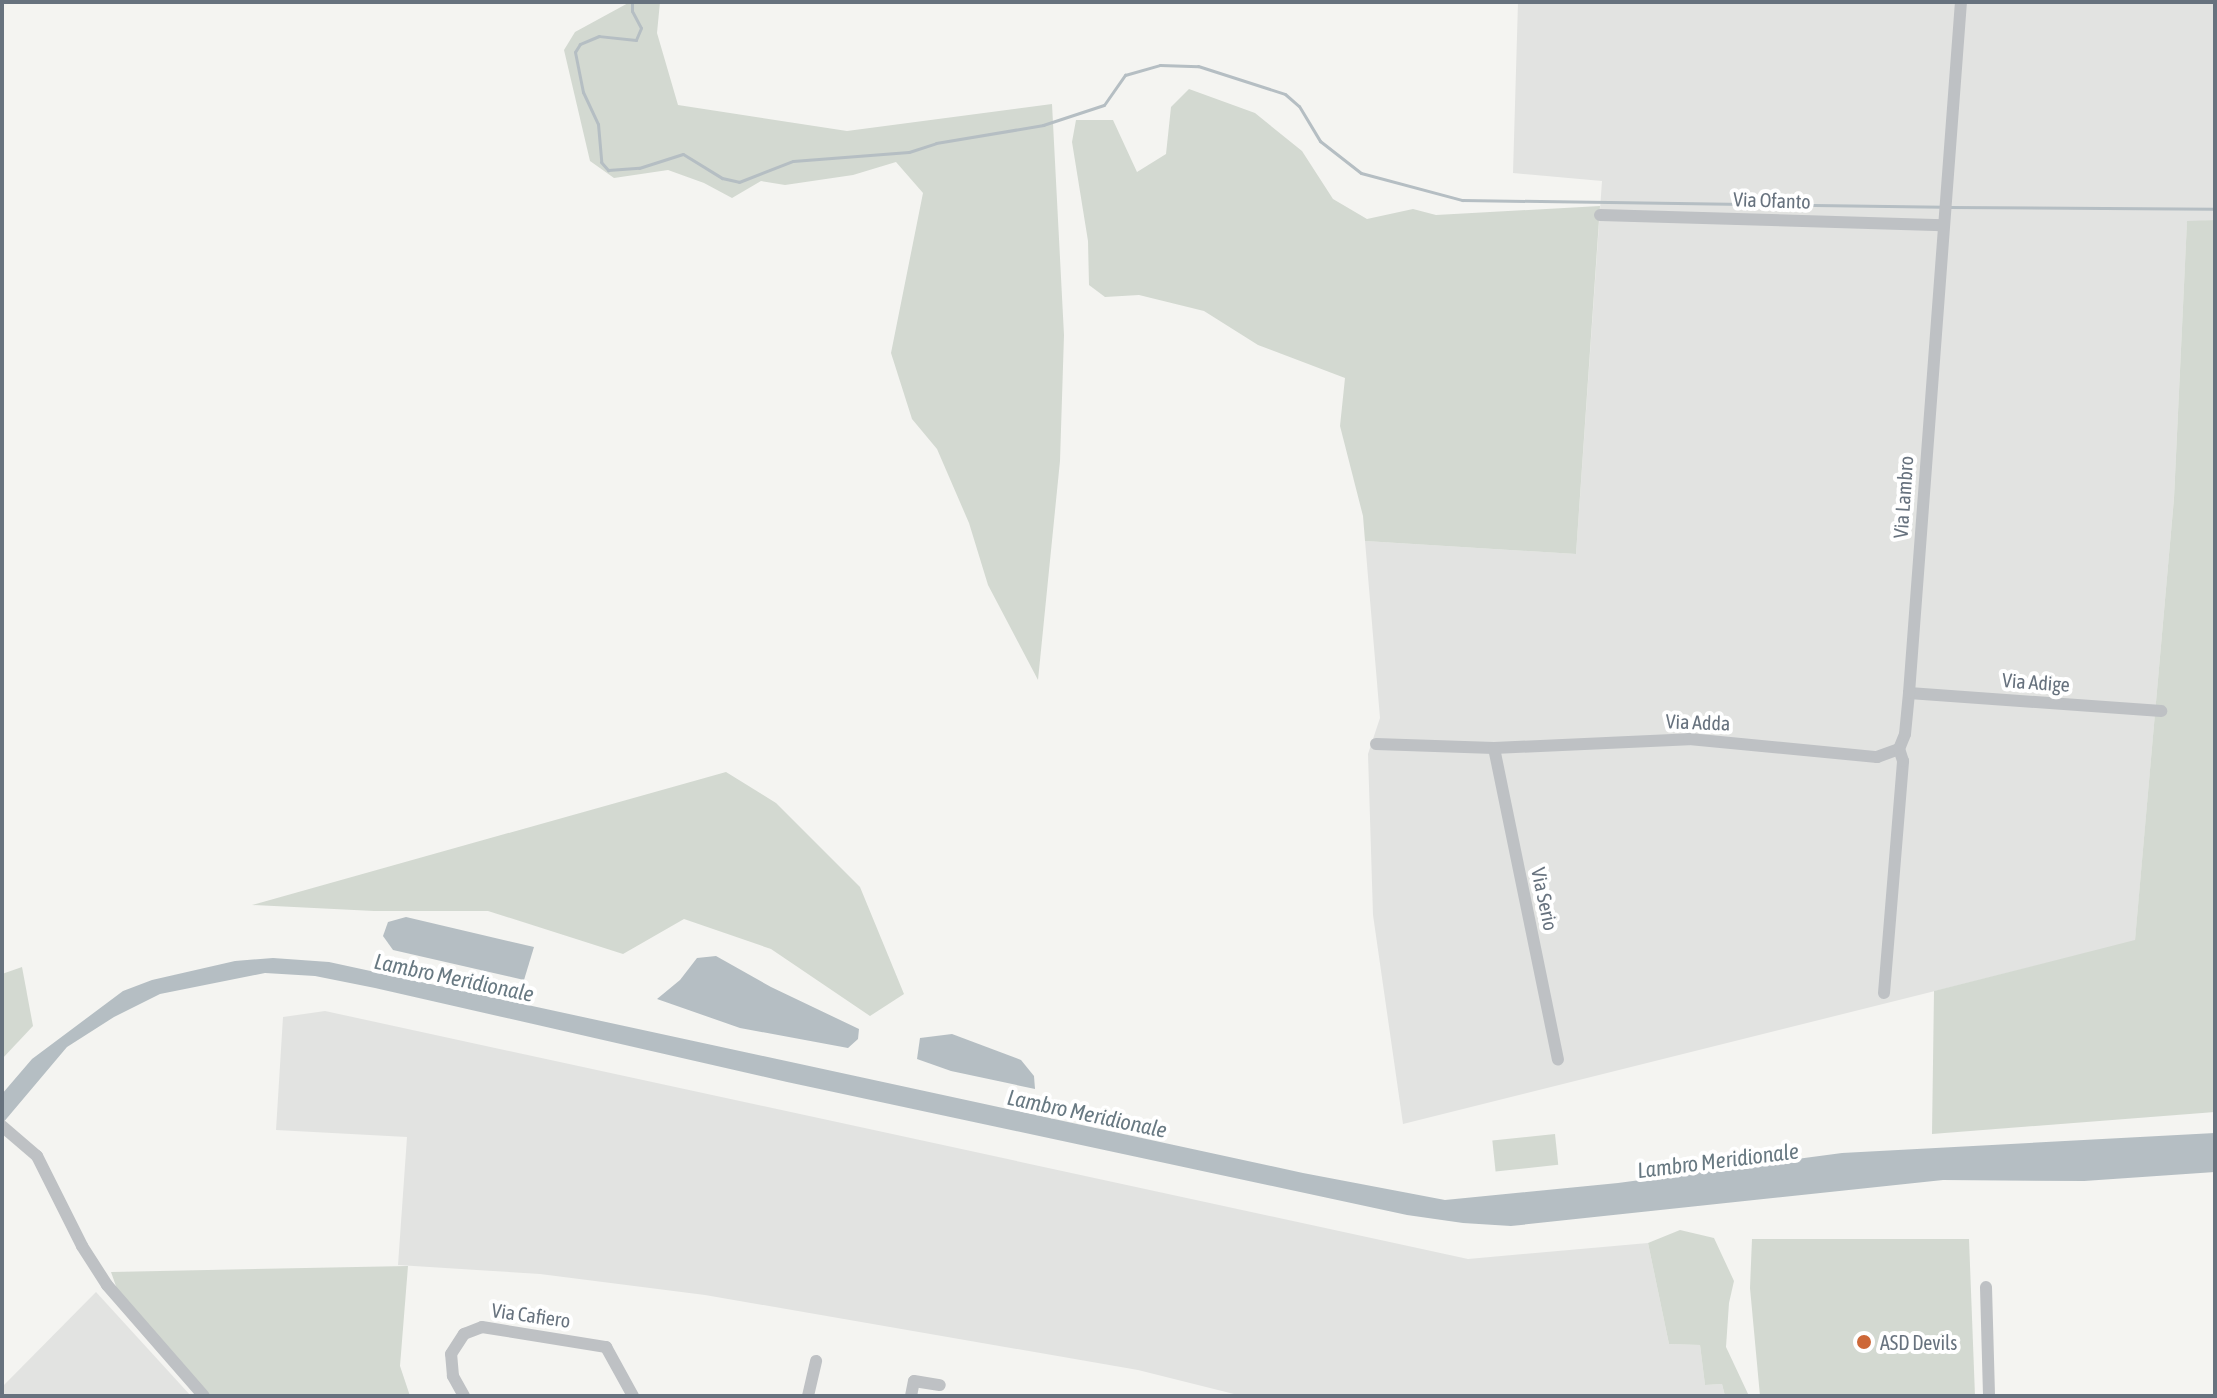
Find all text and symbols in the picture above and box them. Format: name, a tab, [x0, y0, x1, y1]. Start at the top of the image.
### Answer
street label: Via Ofanto	[1733, 187, 1811, 213]
street label: Via Lambro	[1888, 455, 1918, 539]
street label: Via Adige	[2001, 668, 2071, 696]
street label: Via Adda	[1665, 709, 1731, 735]
street label: Via Serio	[1527, 865, 1563, 933]
water label: Lambro Meridionale	[372, 948, 536, 1008]
water label: Lambro Meridionale	[1005, 1084, 1169, 1144]
water label: Lambro Meridionale	[1636, 1138, 1800, 1184]
street label: Via Cafiero	[490, 1298, 572, 1332]
place label: ASD Devils	[1880, 1330, 1957, 1354]
marker: ASD Devils	[1855, 1333, 1873, 1351]

